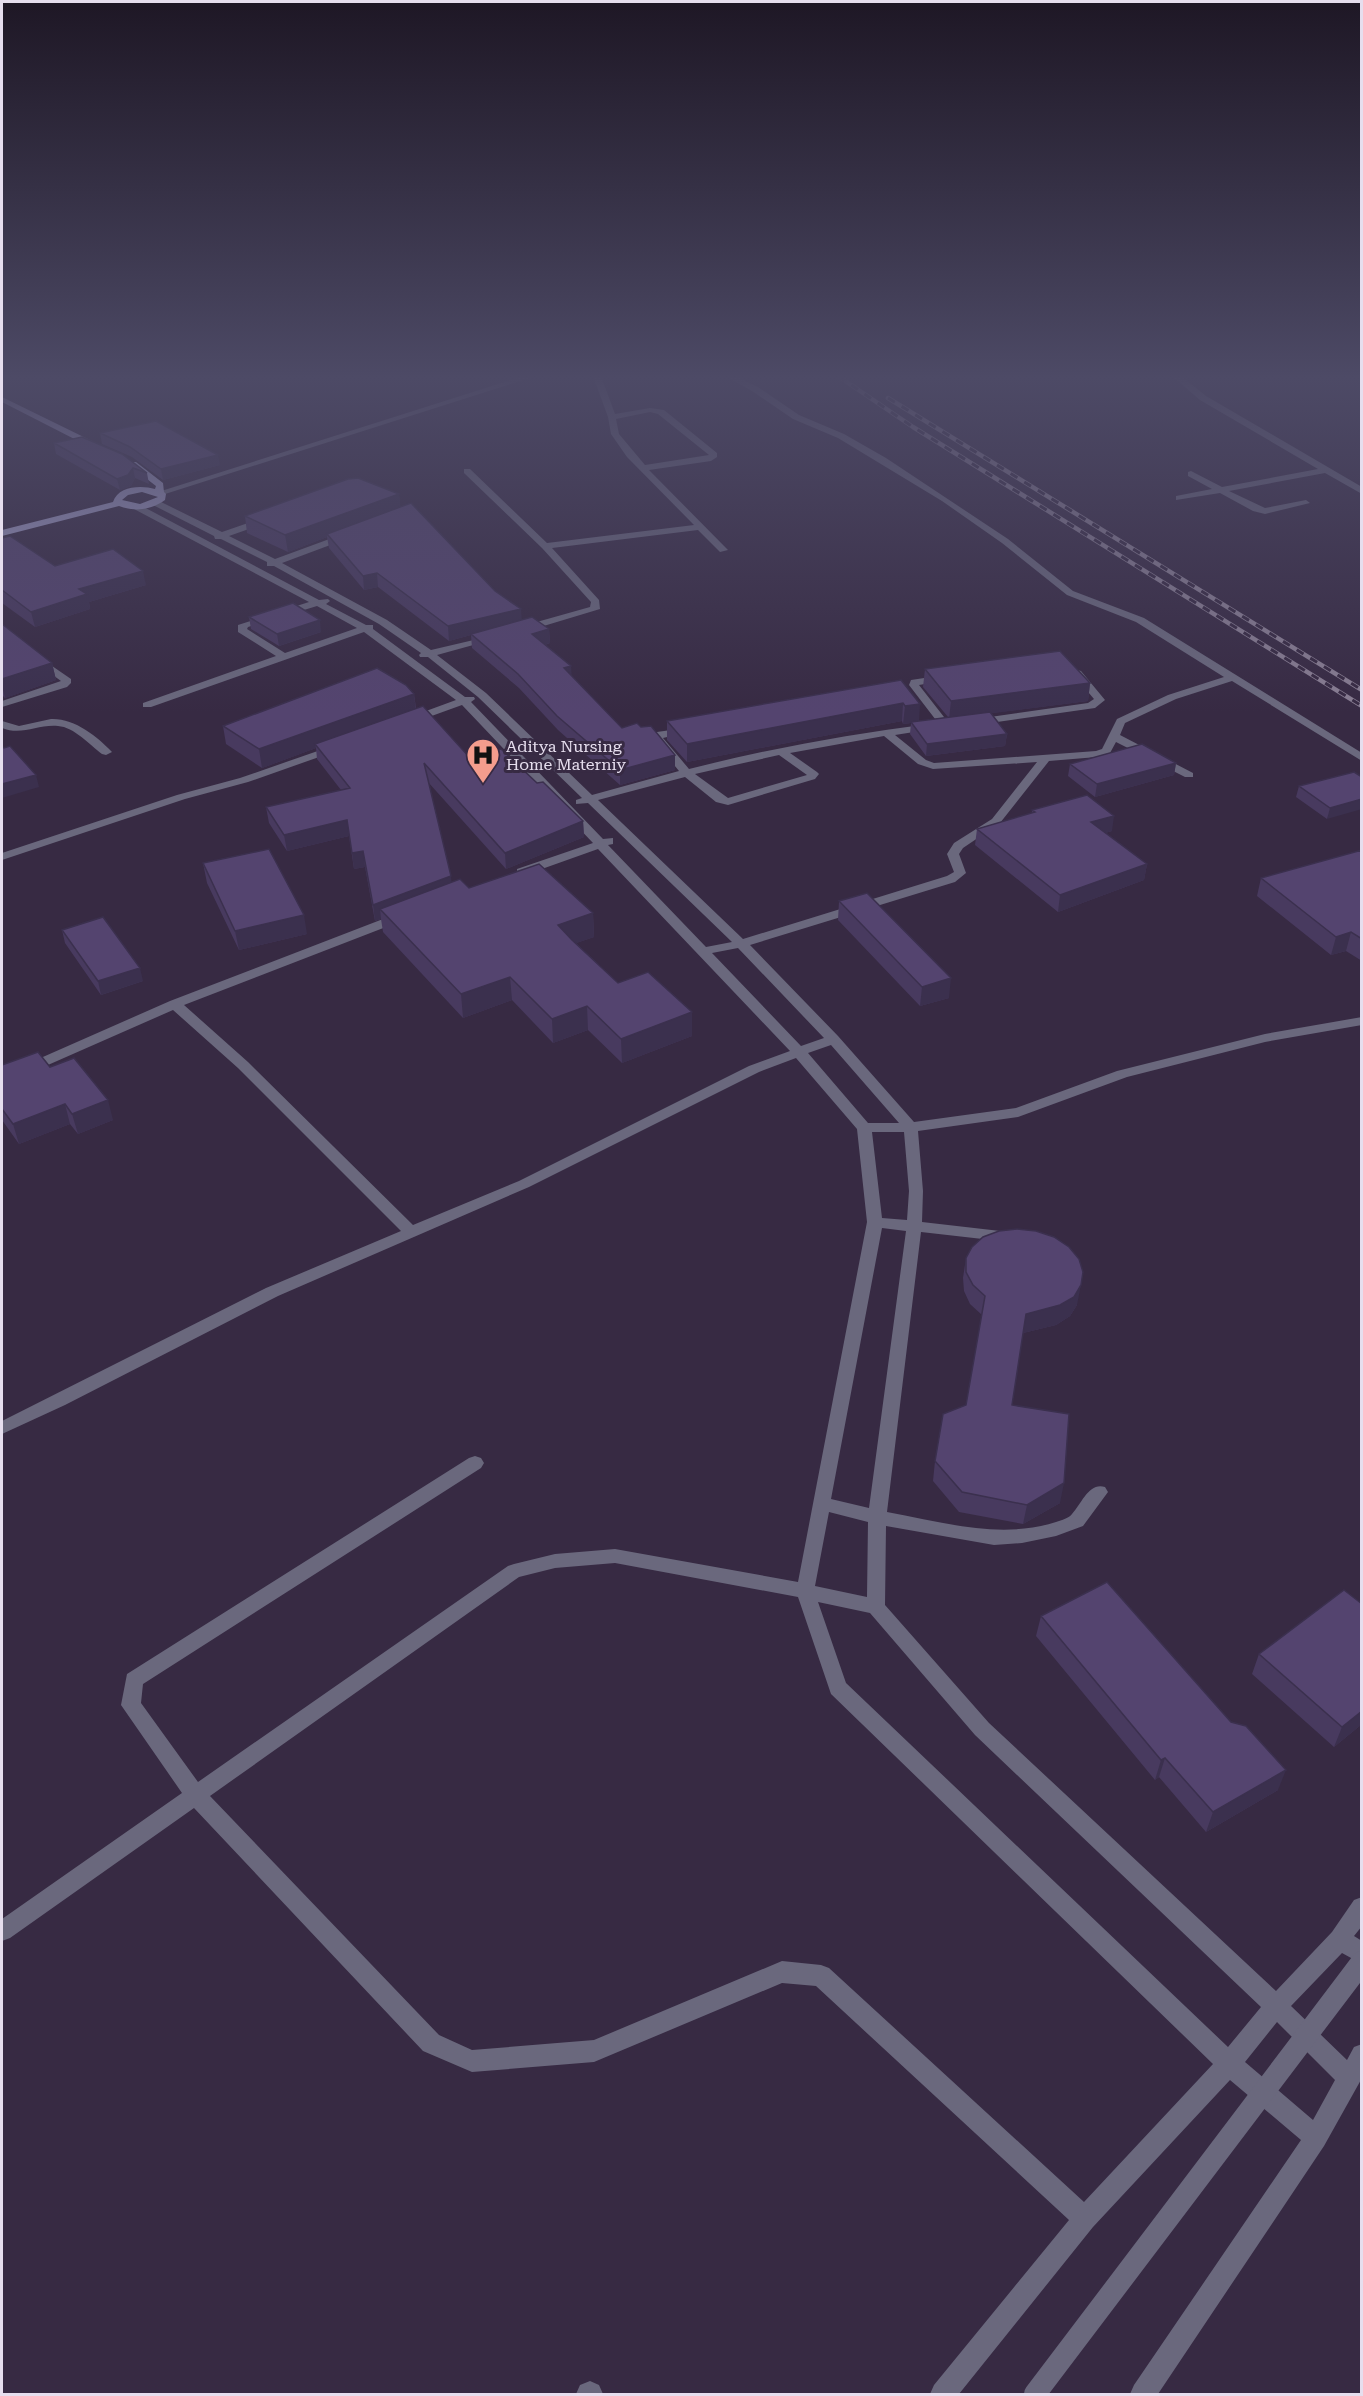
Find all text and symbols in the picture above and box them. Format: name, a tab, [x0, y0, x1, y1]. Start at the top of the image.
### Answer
hospital icon: Aditya Nursing Home Materniy	[465, 737, 501, 784]
place label: Aditya Nursing Home Materniy	[506, 737, 627, 774]

